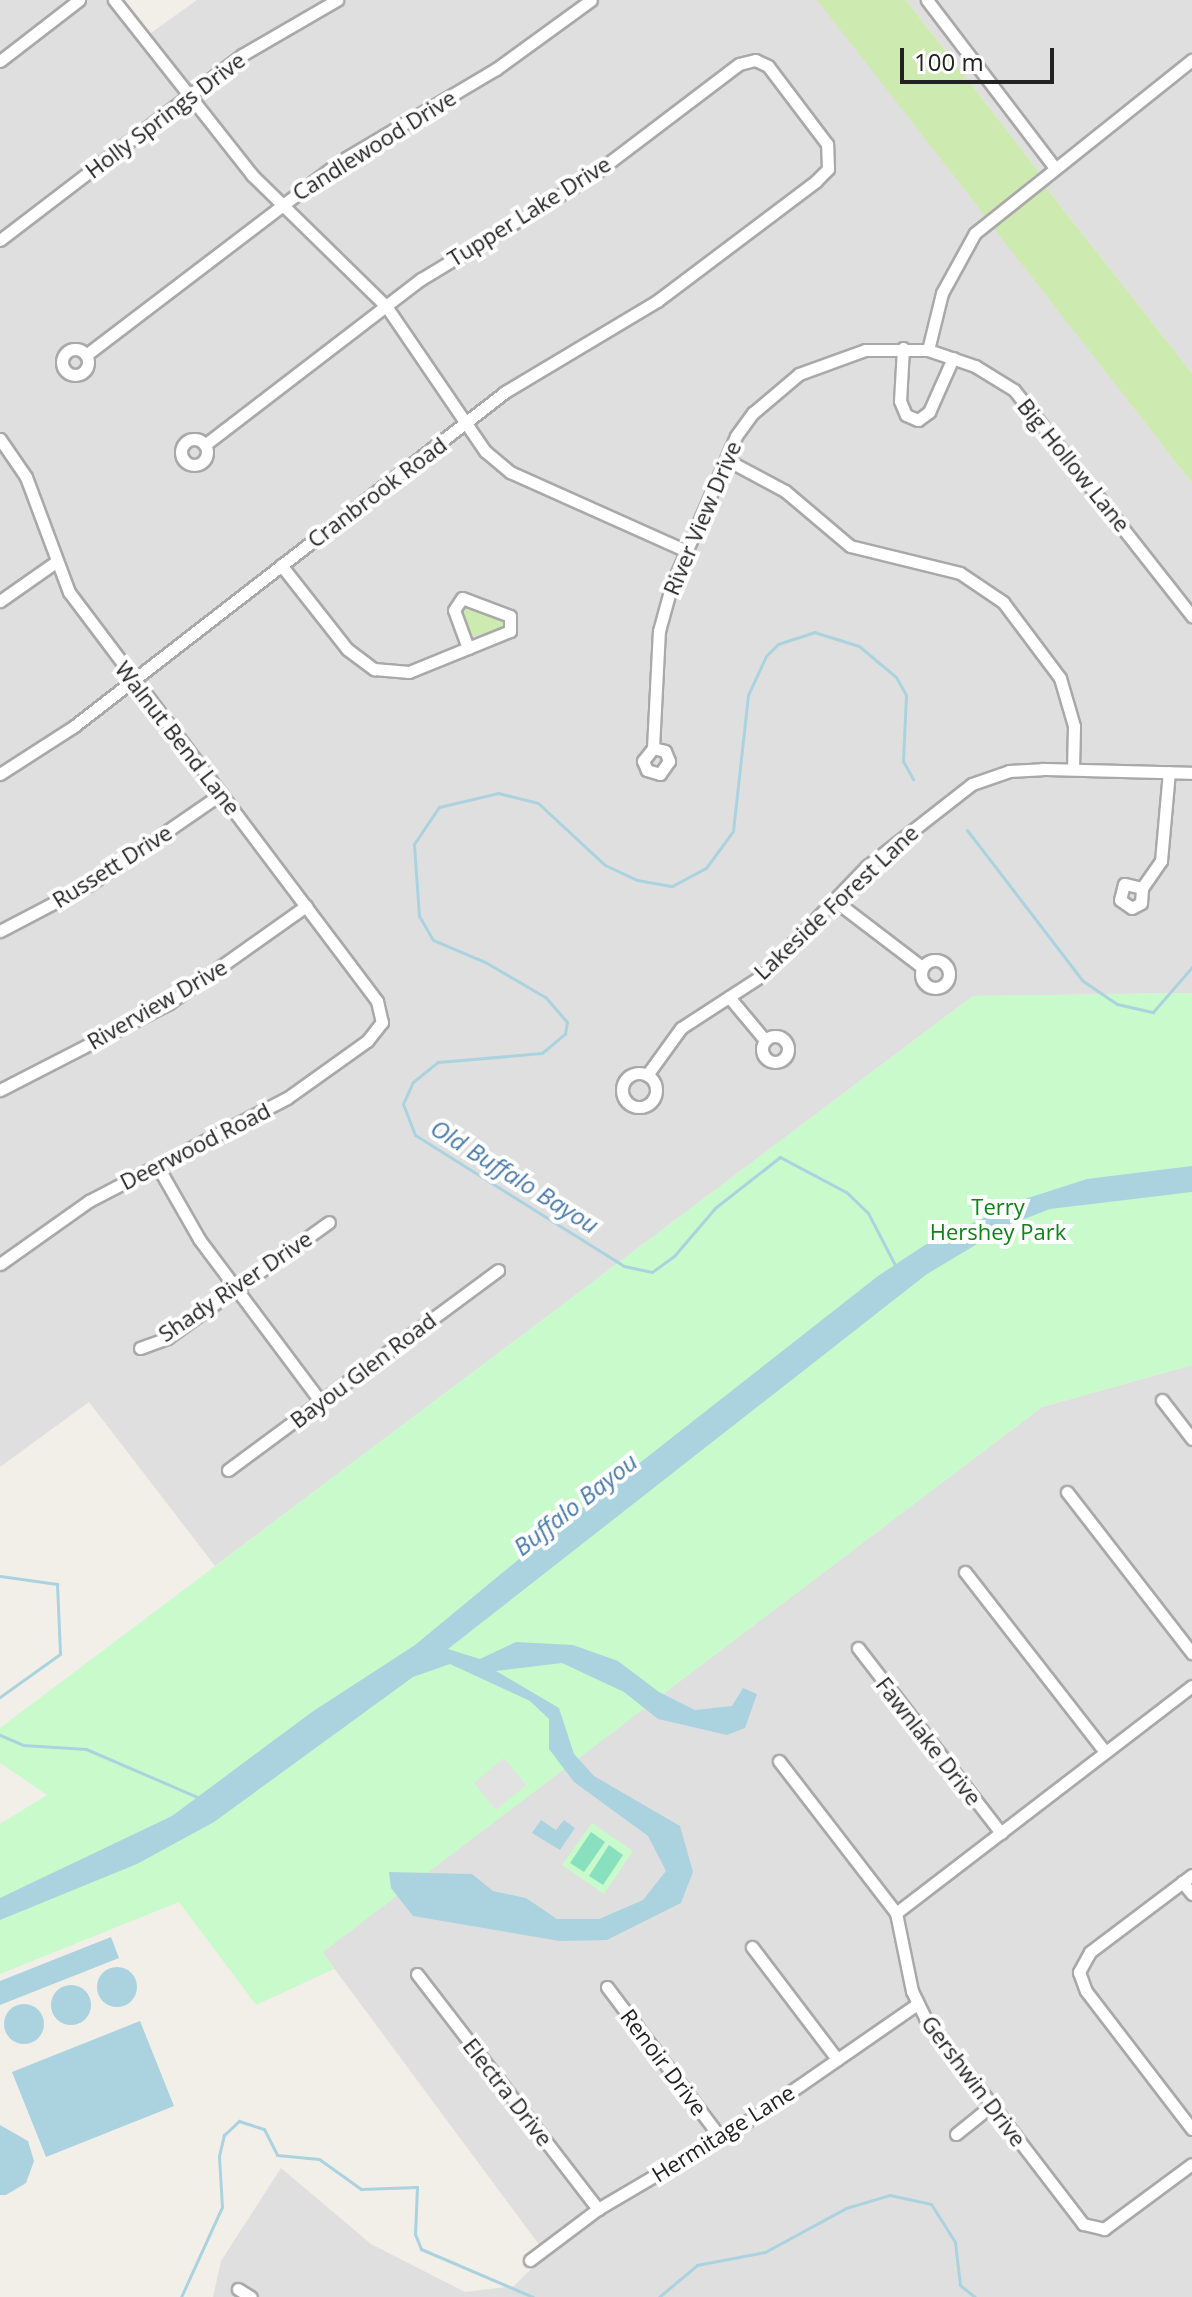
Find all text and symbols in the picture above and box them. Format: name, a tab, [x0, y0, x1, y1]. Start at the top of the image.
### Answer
scale bar	[904, 32, 1058, 82]
text: 100 m	[914, 45, 984, 78]
street label: Holly Springs Drive	[80, 46, 250, 184]
street label: Candlewood Drive	[288, 84, 460, 206]
street label: Tupper Lake Drive	[443, 150, 615, 272]
street label: Big Hollow Lane	[1012, 393, 1136, 537]
street label: Cranbrook Road	[302, 431, 452, 553]
street label: River View Drive	[658, 437, 746, 599]
street label: Walnut Bend Lane	[110, 656, 246, 820]
street label: Russett Drive	[47, 819, 177, 913]
street label: Lakeside Forest Lane	[748, 819, 924, 985]
street label: Riverview Drive	[82, 953, 232, 1055]
street label: Deerwood Road	[116, 1097, 274, 1195]
water label: Old Buffalo Bayou	[426, 1113, 604, 1239]
park label: Terry Hershey Park	[930, 1193, 1066, 1244]
street label: Shady River Drive	[153, 1225, 317, 1347]
street label: Bayou Glen Road	[285, 1307, 441, 1433]
water label: Buffalo Bayou	[507, 1447, 643, 1561]
street label: Fawnlake Drive	[871, 1672, 987, 1810]
street label: Renoir Drive	[615, 2003, 713, 2121]
street label: Gershwin Drive	[916, 2010, 1032, 2152]
street label: Electra Drive	[458, 2033, 558, 2151]
street label: Hermitage Lane	[647, 2079, 799, 2187]

